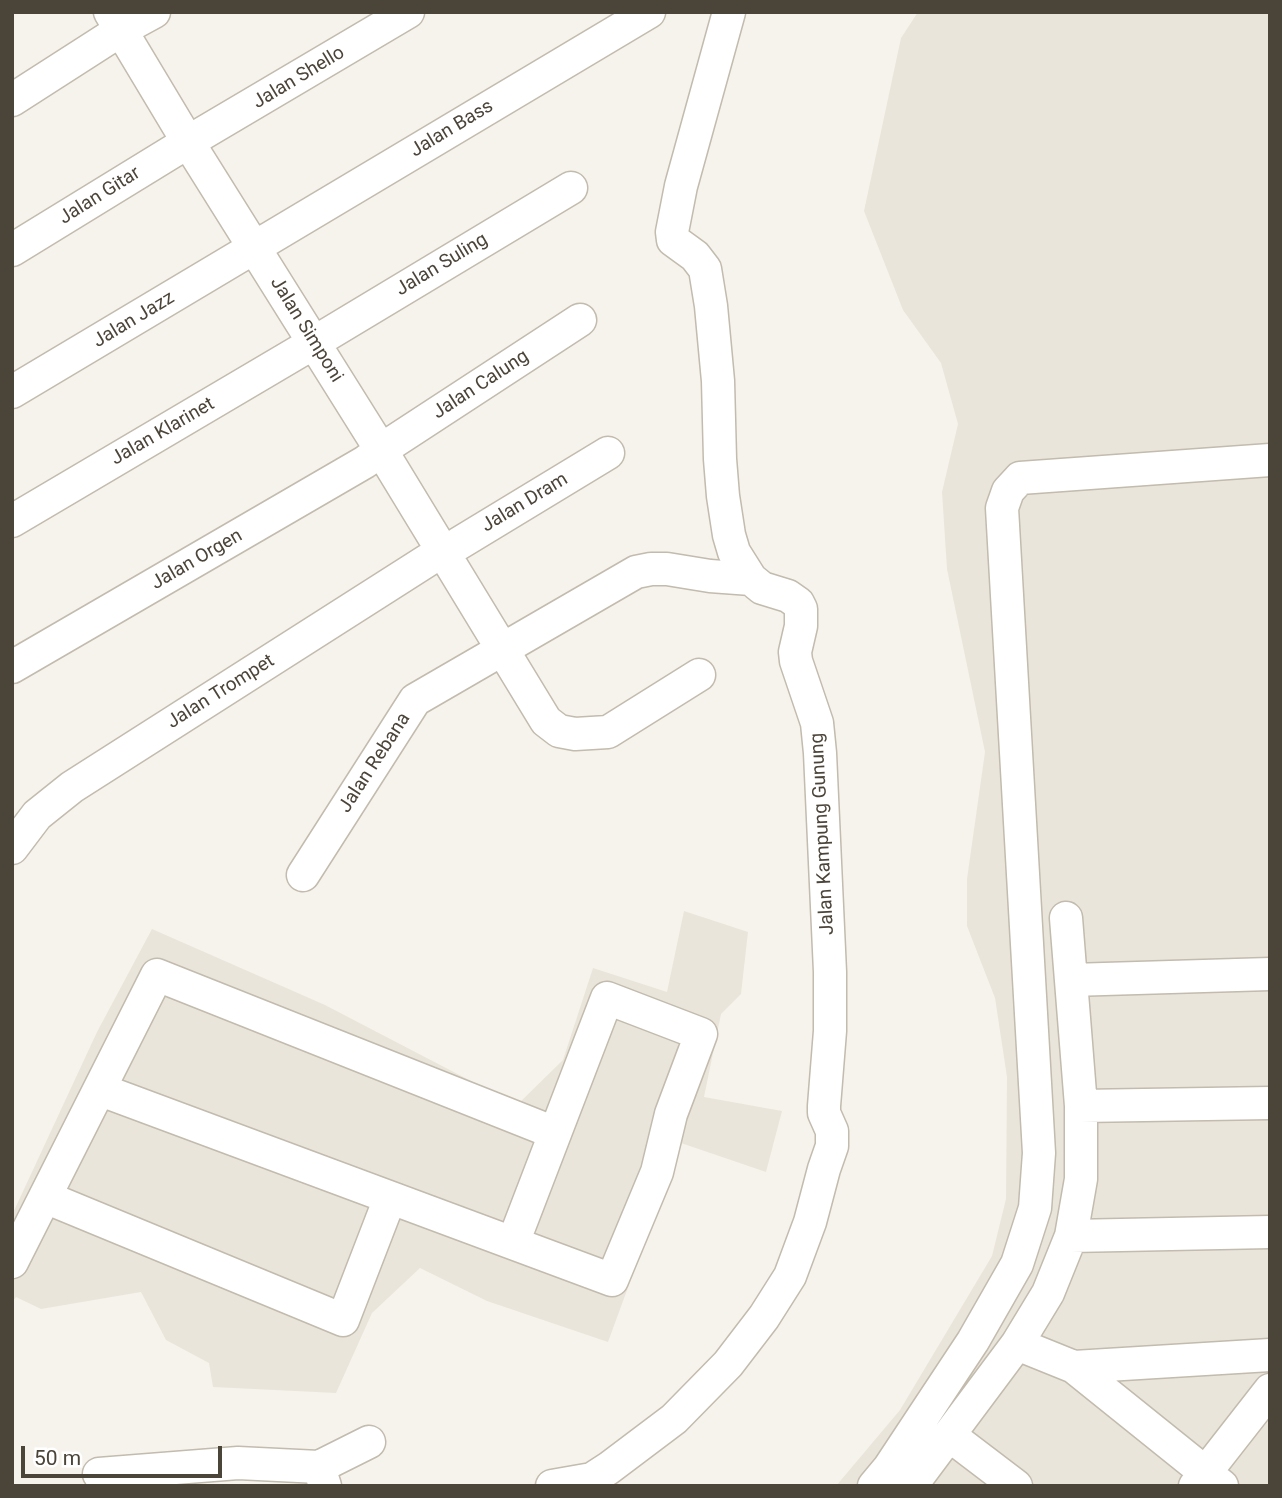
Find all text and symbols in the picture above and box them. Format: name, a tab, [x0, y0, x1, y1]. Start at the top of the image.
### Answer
street label: Jalan Shello	[249, 42, 349, 114]
street label: Jalan Bass	[406, 95, 498, 163]
street label: Jalan Gitar	[55, 162, 145, 230]
street label: Jalan Suling	[392, 229, 492, 301]
street label: Jalan Simponi	[264, 273, 348, 387]
street label: Jalan Jazz	[89, 287, 179, 353]
street label: Jalan Calung	[429, 346, 533, 424]
street label: Jalan Klarinet	[107, 393, 219, 471]
street label: Jalan Dram	[478, 468, 572, 538]
street label: Jalan Orgen	[147, 525, 247, 595]
street label: Jalan Trompet	[163, 650, 279, 734]
street label: Jalan Rebana	[334, 709, 416, 817]
street label: Jalan Kampung Gunung	[806, 732, 840, 936]
scale bar	[24, 1432, 226, 1476]
text: 50 m	[34, 1446, 81, 1470]

